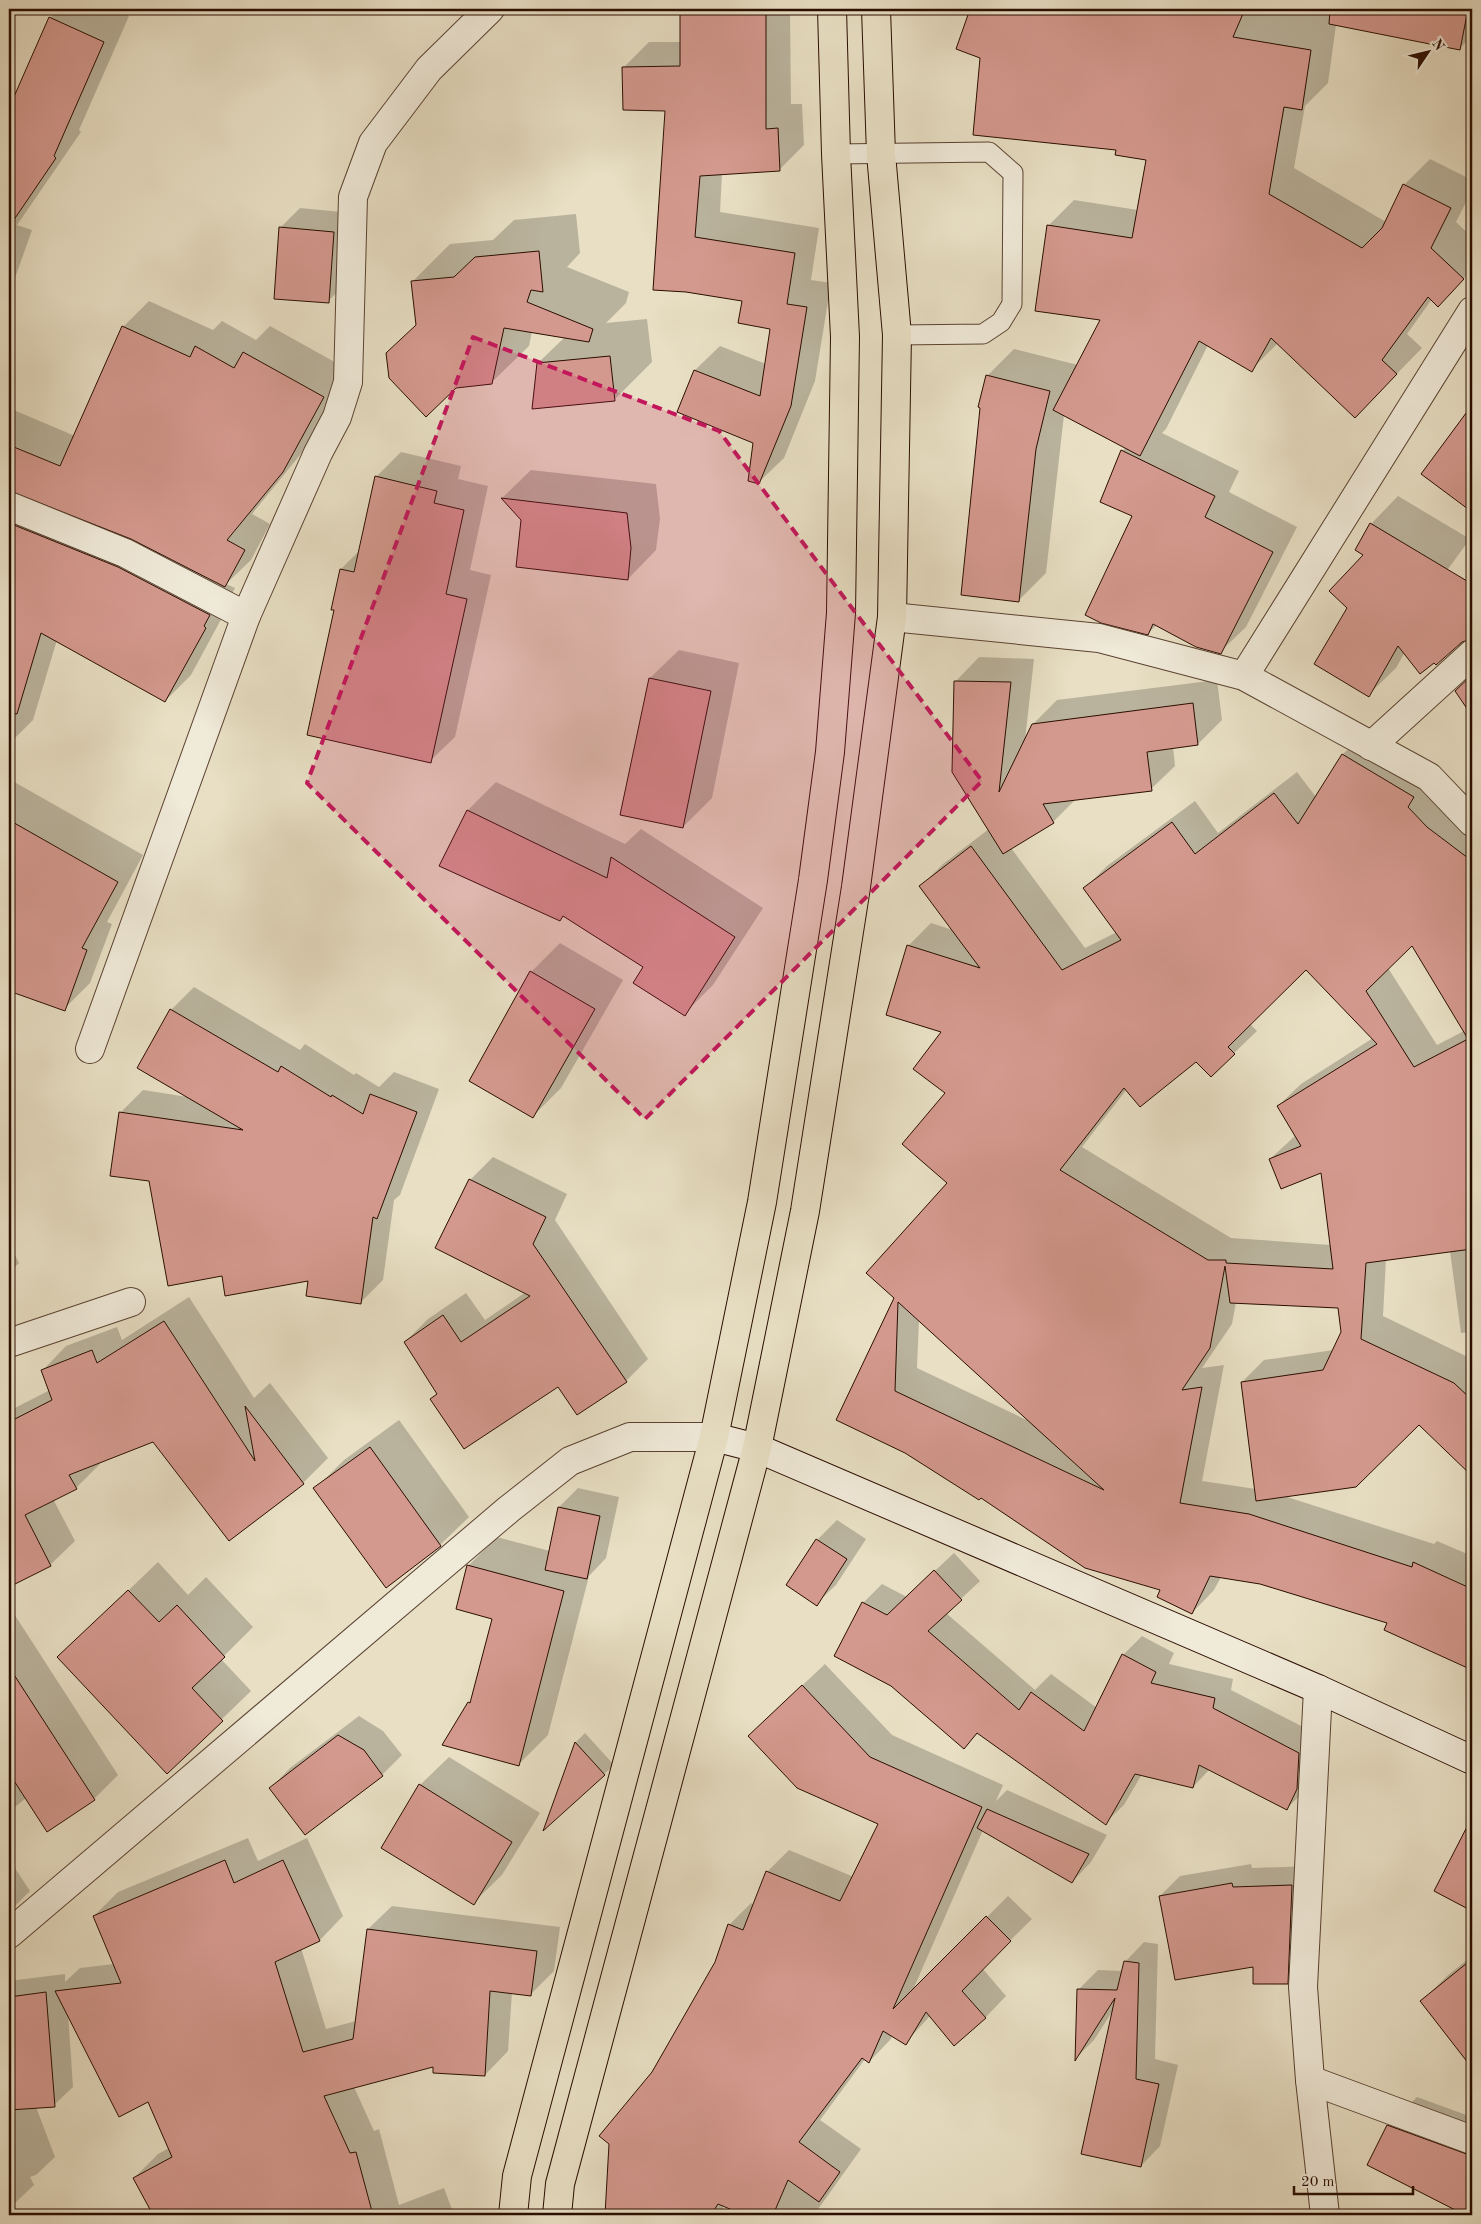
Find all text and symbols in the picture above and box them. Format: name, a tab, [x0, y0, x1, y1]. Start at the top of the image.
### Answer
north arrow	[1404, 28, 1454, 78]
text: N	[1429, 37, 1447, 54]
scale bar	[1294, 2164, 1412, 2196]
text: 20 m	[1301, 2175, 1335, 2190]

